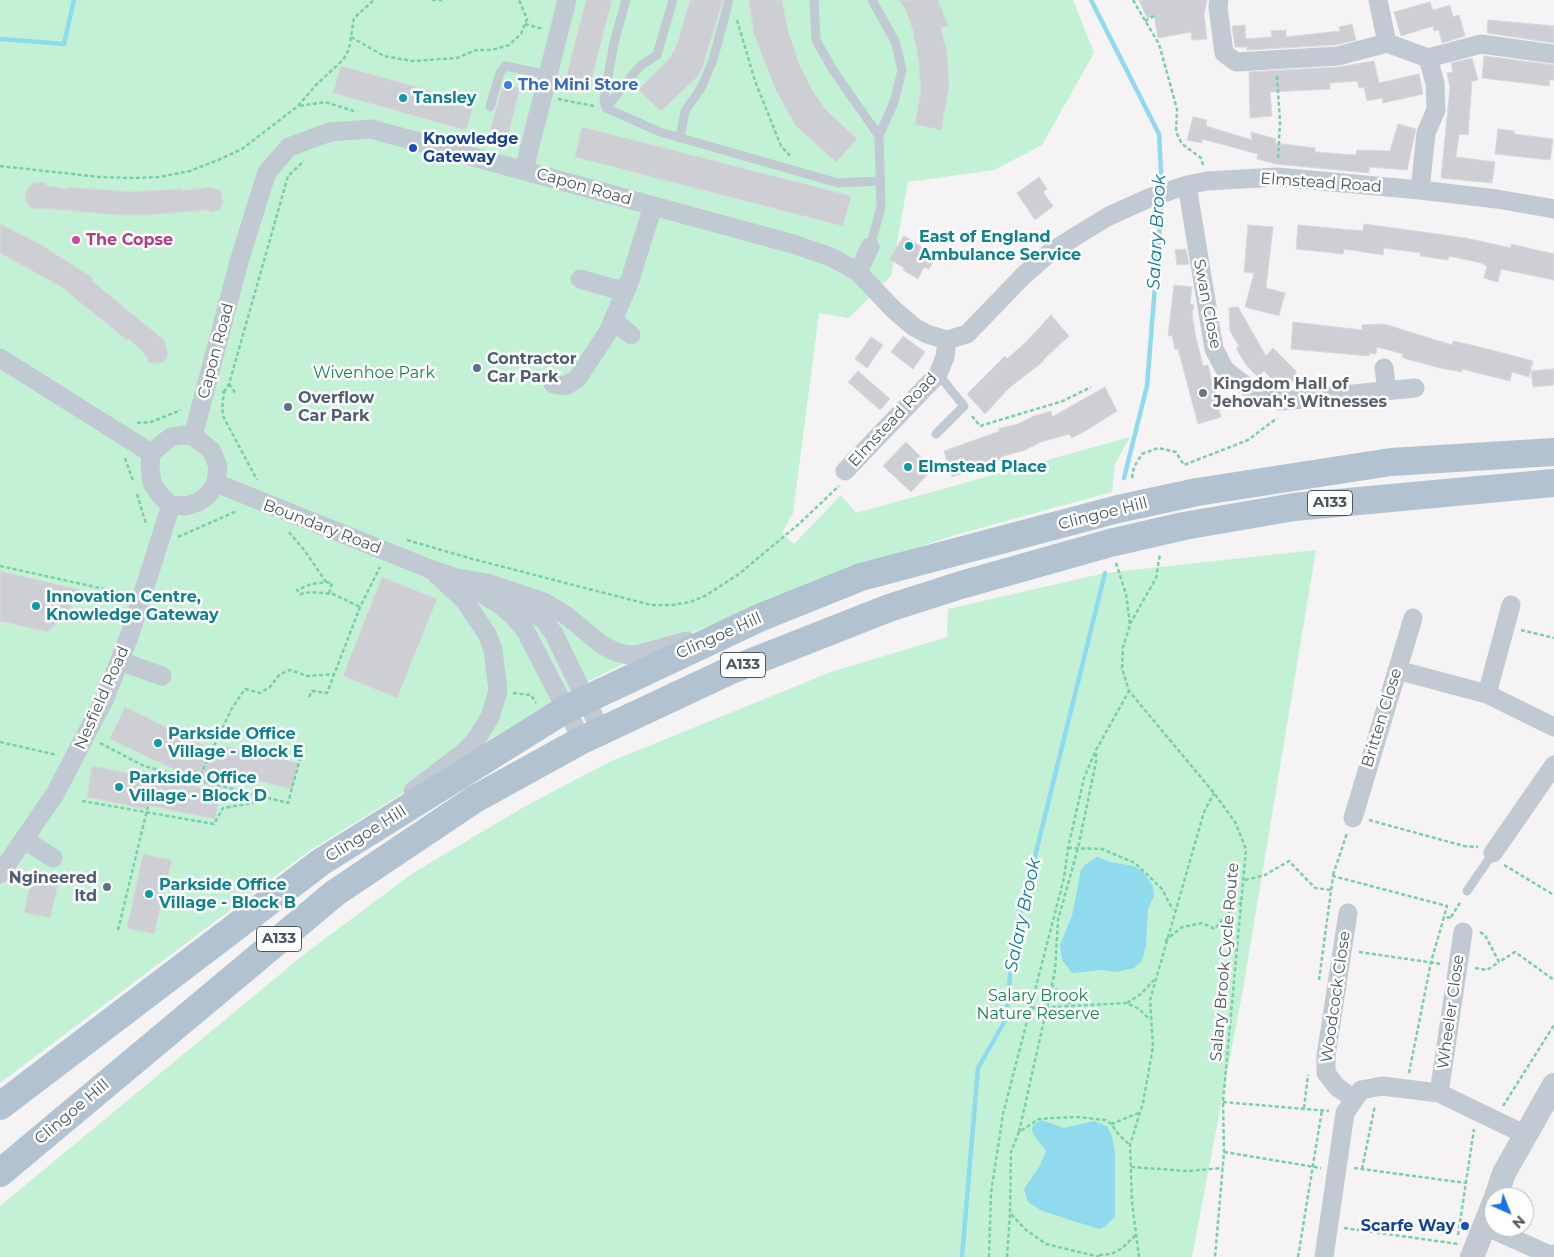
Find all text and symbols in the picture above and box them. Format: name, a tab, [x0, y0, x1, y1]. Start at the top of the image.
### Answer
place label: The Mini Store	[518, 75, 638, 95]
marker: The Mini Store	[502, 79, 514, 91]
place label: Tansley	[413, 88, 476, 108]
marker: Tansley	[397, 92, 409, 104]
place label: Knowledge Gateway	[423, 129, 518, 167]
marker: Knowledge Gateway	[407, 142, 419, 154]
street label: Capon Road	[534, 164, 634, 210]
street label: Elmstead Road	[1260, 169, 1382, 197]
water label: Salary Brook	[1143, 174, 1171, 290]
place label: East of England Ambulance Service	[919, 227, 1081, 265]
place label: The Copse	[86, 230, 173, 250]
marker: The Copse	[70, 234, 82, 246]
marker: East of England Ambulance Service	[903, 240, 915, 252]
street label: Swan Close	[1189, 257, 1225, 351]
street label: Capon Road	[194, 301, 238, 401]
place label: Contractor Car Park	[487, 349, 577, 387]
marker: Contractor Car Park	[471, 362, 483, 374]
park label: Wivenhoe Park	[313, 363, 435, 383]
street label: Elmstead Road	[844, 369, 942, 471]
place label: Kingdom Hall of Jehovah's Witnesses	[1213, 374, 1387, 412]
marker: Kingdom Hall of Jehovah's Witnesses	[1197, 387, 1209, 399]
place label: Overflow Car Park	[298, 388, 374, 426]
marker: Overflow Car Park	[282, 401, 294, 413]
place label: Elmstead Place	[918, 457, 1047, 477]
marker: Elmstead Place	[902, 461, 914, 473]
road number: A133	[1308, 490, 1352, 516]
street label: Clingoe Hill	[1056, 494, 1150, 534]
street label: Boundary Road	[260, 496, 384, 558]
place label: Innovation Centre, Knowledge Gateway	[46, 587, 219, 625]
marker: Innovation Centre, Knowledge Gateway	[30, 600, 42, 612]
street label: Clingoe Hill	[673, 609, 765, 663]
street label: Nesfield Road	[71, 643, 133, 753]
road number: A133	[720, 652, 766, 678]
street label: Britten Close	[1358, 666, 1406, 770]
place label: Parkside Office Village - Block E	[168, 724, 303, 762]
marker: Parkside Office Village - Block E	[152, 737, 164, 749]
place label: Parkside Office Village - Block D	[129, 768, 267, 806]
marker: Parkside Office Village - Block D	[113, 781, 125, 793]
street label: Clingoe Hill	[322, 802, 410, 866]
water label: Salary Brook	[1000, 856, 1046, 974]
street label: Salary Brook Cycle Route	[1207, 862, 1243, 1062]
place label: Ngineered ltd	[9, 868, 97, 906]
place label: Parkside Office Village - Block B	[159, 875, 296, 913]
marker: Ngineered ltd	[101, 881, 113, 893]
marker: Parkside Office Village - Block B	[143, 888, 155, 900]
road number: A133	[256, 926, 302, 952]
street label: Woodcock Close	[1317, 930, 1355, 1064]
street label: Wheeler Close	[1433, 954, 1469, 1070]
park label: Salary Brook Nature Reserve	[976, 986, 1100, 1024]
street label: Clingoe Hill	[31, 1075, 113, 1149]
north arrow	[1484, 1187, 1534, 1237]
text: N	[1508, 1212, 1529, 1232]
place label: Scarfe Way	[1361, 1216, 1455, 1236]
marker: Scarfe Way	[1459, 1220, 1471, 1232]

